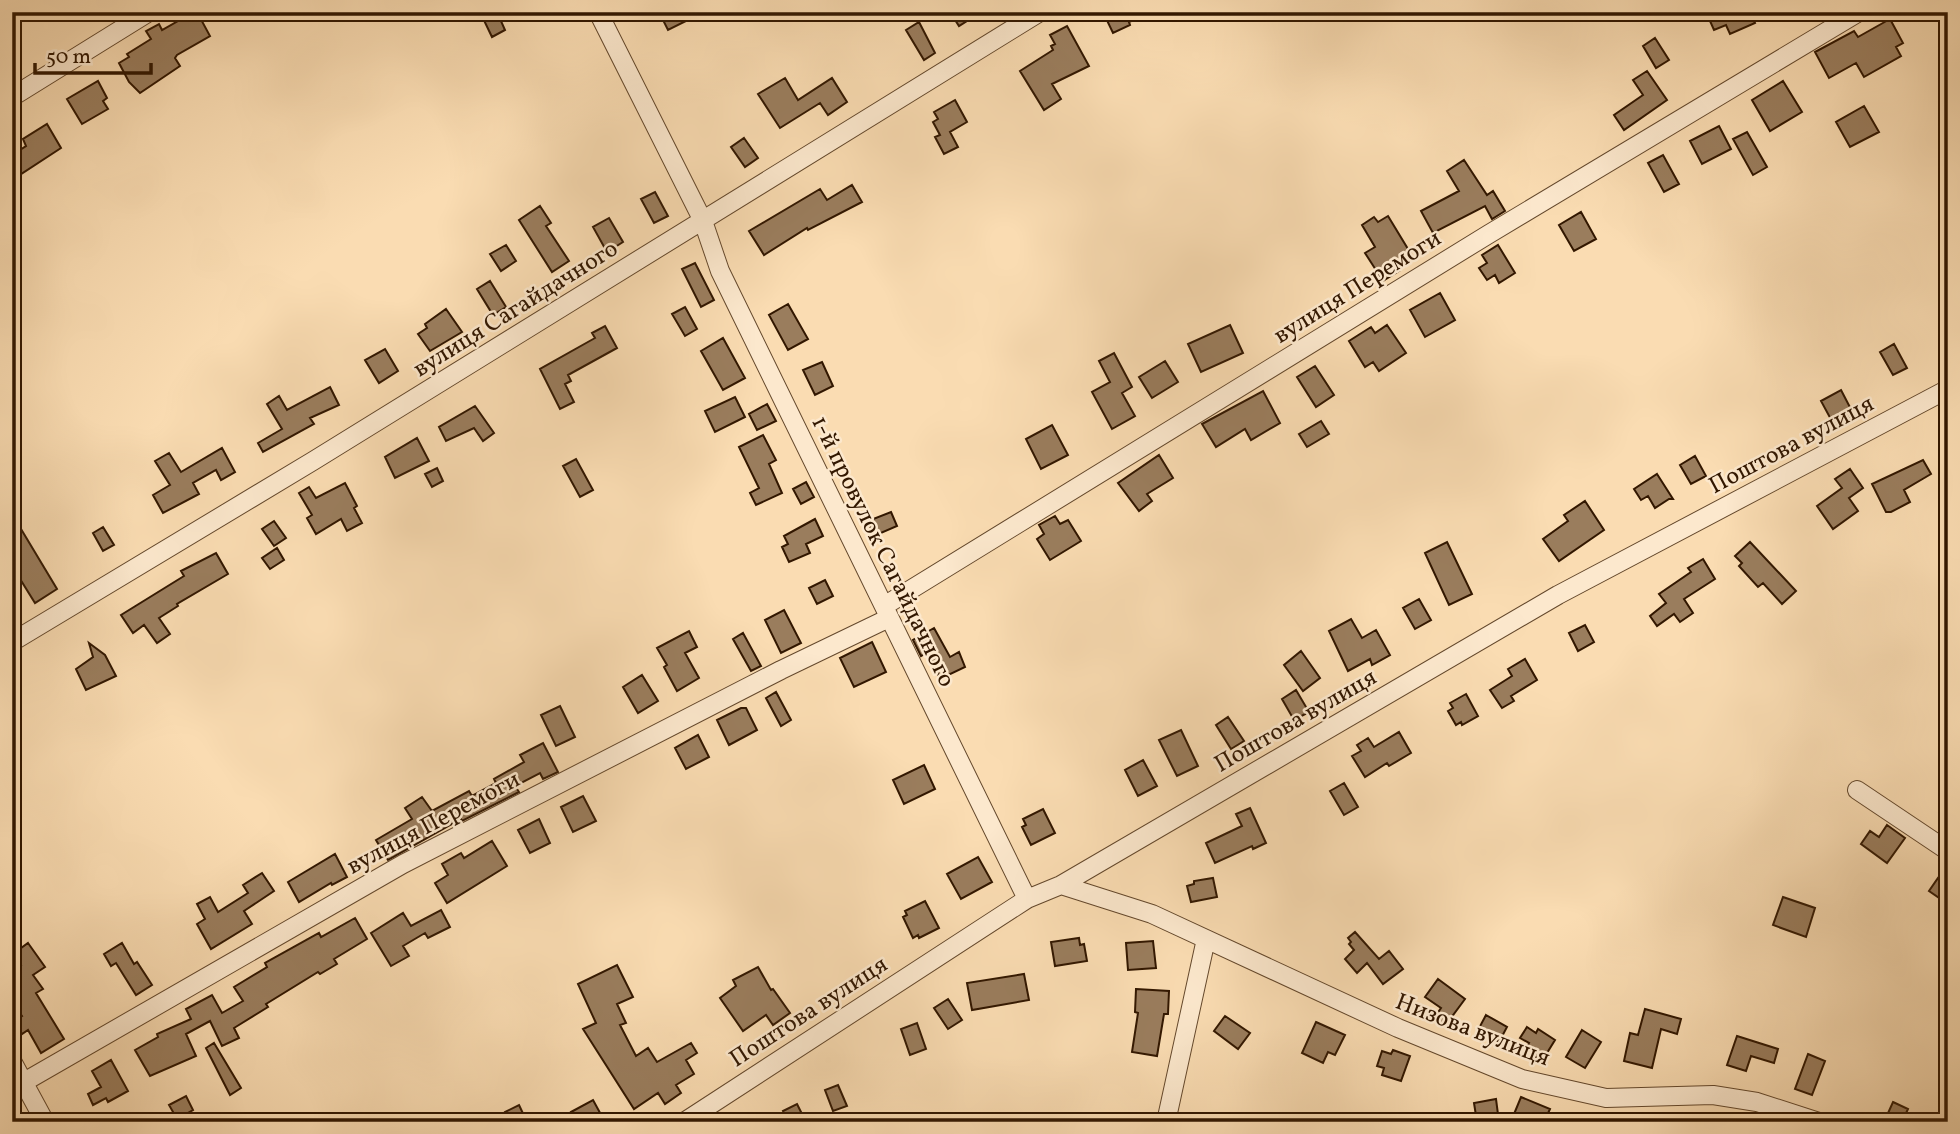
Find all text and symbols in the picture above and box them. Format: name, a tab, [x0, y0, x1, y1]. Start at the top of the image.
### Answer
scale bar	[35, 32, 150, 76]
text: 50 m	[46, 43, 91, 72]
street label: вулиця Перемоги	[1268, 222, 1448, 353]
street label: вулиця Сагайдачного	[407, 233, 625, 387]
street label: Поштова вулиця	[1703, 388, 1881, 504]
street label: 1-й провулок Сагайдачного	[802, 410, 963, 693]
street label: Поштова вулиця	[1208, 661, 1384, 782]
street label: вулиця Перемоги	[341, 764, 527, 884]
street label: Поштова вулиця	[723, 949, 895, 1077]
street label: Низова вулиця	[1390, 986, 1555, 1076]

